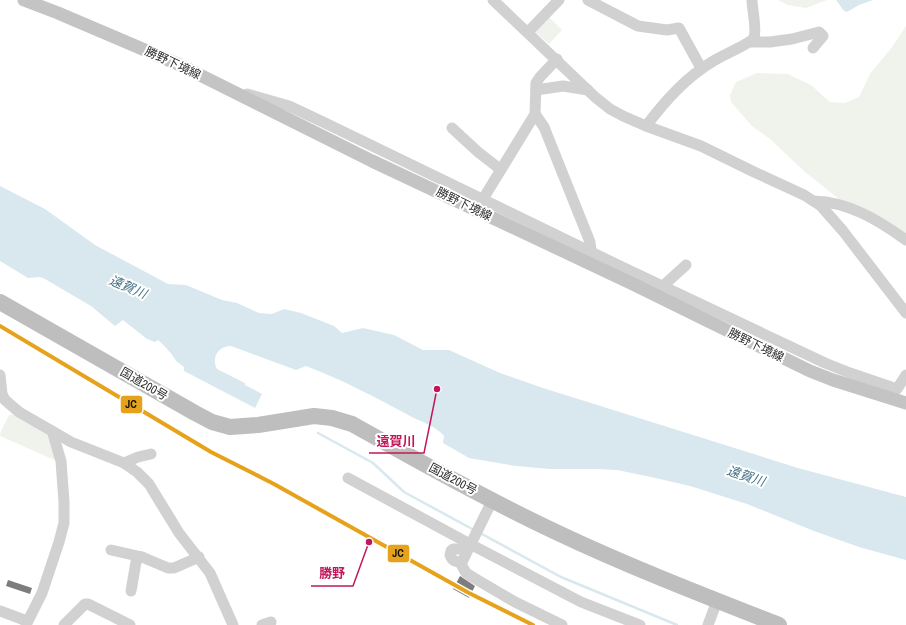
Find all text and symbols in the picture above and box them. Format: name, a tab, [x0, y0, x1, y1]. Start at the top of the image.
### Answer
street label: 勝野下境線	[142, 43, 204, 83]
street label: 勝野下境線	[434, 184, 494, 224]
water label: 遠賀川	[107, 272, 151, 303]
street label: 勝野下境線	[726, 325, 786, 365]
street label: 国道200号	[117, 364, 171, 404]
line badge: JC	[120, 395, 143, 414]
text: JC	[125, 397, 137, 411]
callout: 遠賀川	[369, 428, 424, 453]
text: 遠賀川	[376, 433, 416, 450]
street label: 国道200号	[426, 460, 480, 498]
water label: 遠賀川	[725, 462, 769, 491]
line badge: JC	[387, 544, 410, 563]
text: JC	[392, 546, 404, 560]
callout: 勝野	[311, 561, 353, 586]
text: 勝野	[319, 565, 345, 582]

